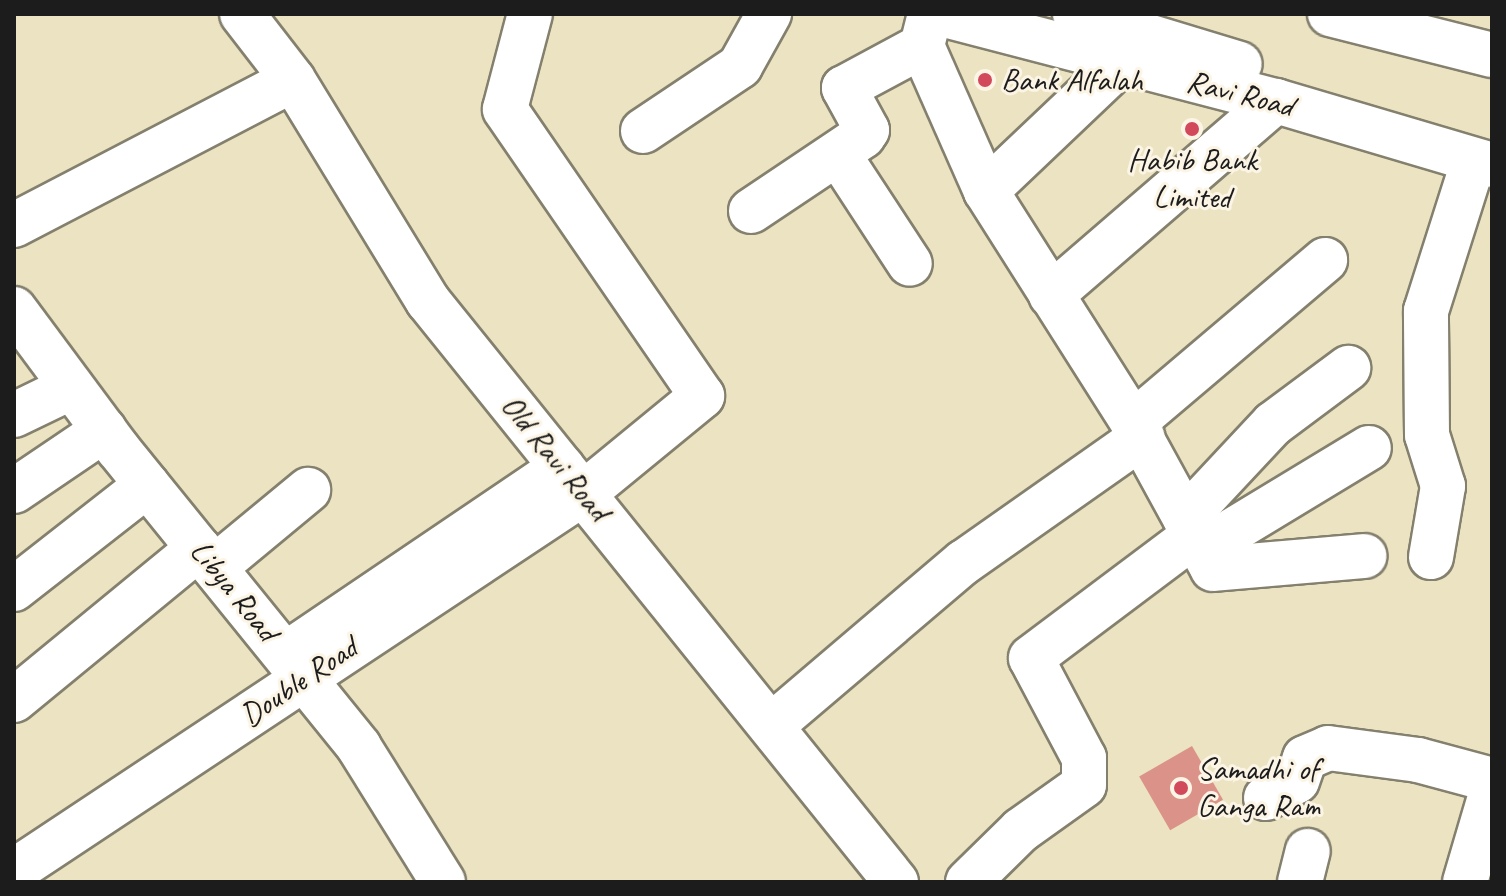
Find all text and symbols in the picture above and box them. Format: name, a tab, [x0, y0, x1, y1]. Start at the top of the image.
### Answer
place label: Bank Alfalah	[1001, 61, 1143, 99]
street label: Ravi Road	[1183, 62, 1297, 126]
marker: Bank Alfalah	[976, 71, 994, 89]
marker: Habib Bank Limited	[1183, 120, 1201, 138]
place label: Habib Bank Limited	[1127, 142, 1257, 217]
street label: Old Ravi Road	[493, 388, 617, 528]
street label: Libya Road	[182, 533, 286, 649]
street label: Double Road	[233, 629, 365, 735]
place label: Samadhi of Ganga Ram	[1197, 751, 1322, 826]
marker: Samadhi of Ganga Ram	[1172, 779, 1190, 797]

